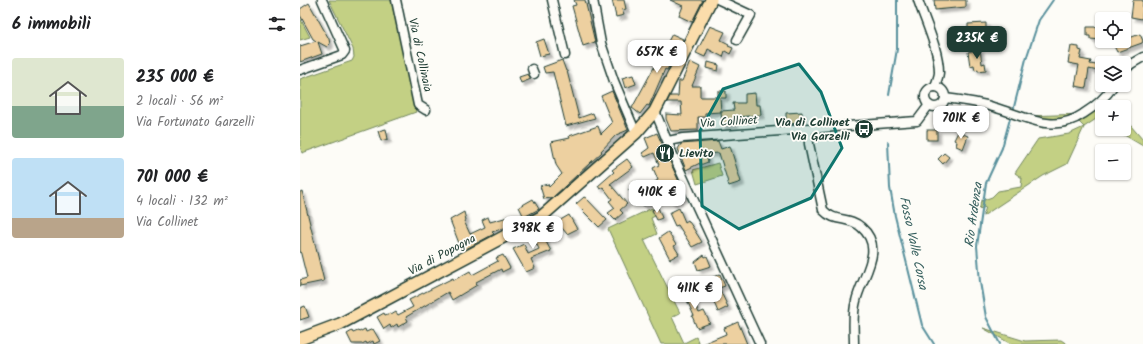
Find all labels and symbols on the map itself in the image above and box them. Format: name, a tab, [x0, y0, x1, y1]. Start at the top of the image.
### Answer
street label: Via di Collinaia	[403, 16, 437, 94]
pin: 235K €	[944, 26, 1010, 60]
pin: 657K €	[624, 40, 690, 74]
pin: 701K €	[928, 106, 994, 140]
street label: Via Collinet	[700, 110, 759, 133]
place label: Via di Collinet Via Garzelli	[775, 113, 851, 146]
bus stop icon: Via di Collinet Via Garzelli	[853, 118, 875, 140]
restaurant icon: Lievito	[654, 142, 676, 164]
place label: Lievito	[679, 144, 714, 163]
pin: 410K €	[624, 180, 690, 214]
water label: Rio Ardenza	[959, 180, 989, 249]
water label: Fosso Valle Corsa	[893, 194, 933, 292]
pin: 398K €	[500, 216, 566, 250]
street label: Via di Popogna	[405, 229, 480, 281]
pin: 411K €	[662, 276, 728, 310]

